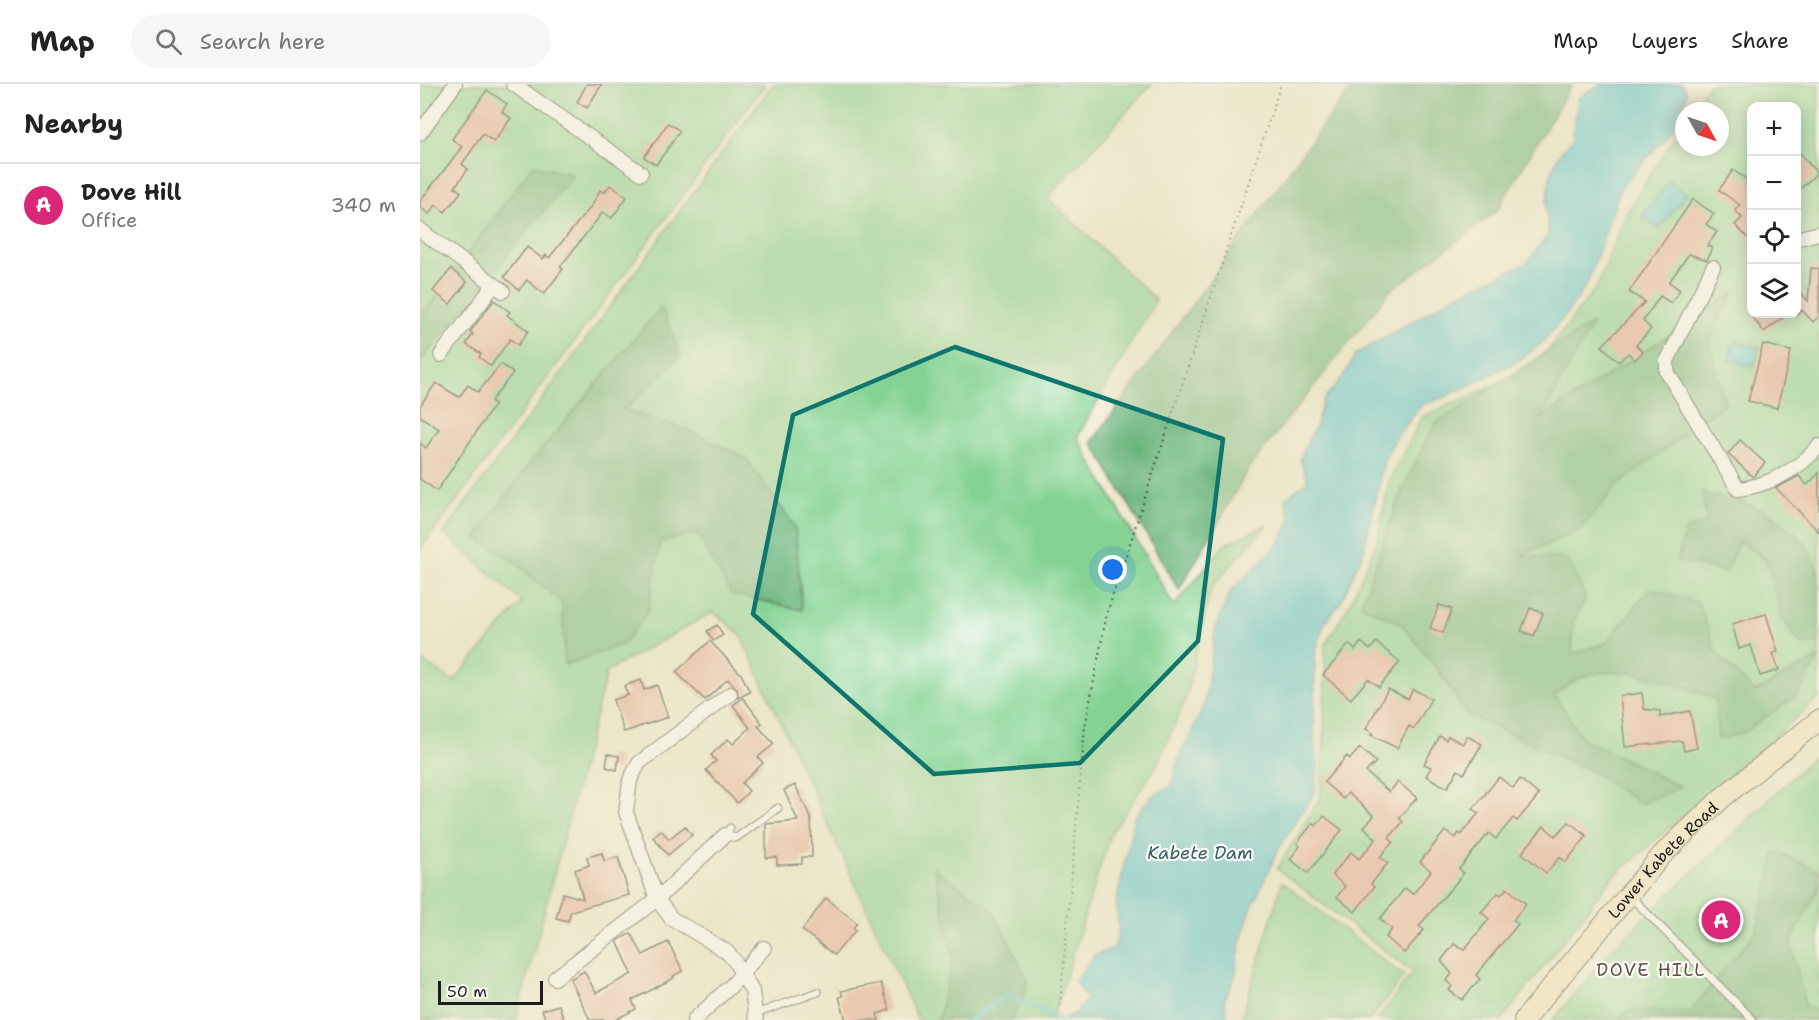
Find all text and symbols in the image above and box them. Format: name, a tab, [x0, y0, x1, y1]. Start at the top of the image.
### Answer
search box	[131, 14, 551, 68]
text: Map	[30, 22, 95, 60]
icon: search	[152, 25, 185, 58]
text: Search here	[200, 27, 325, 56]
text: Map	[1553, 27, 1598, 55]
text: Layers	[1631, 27, 1698, 55]
text: Share	[1731, 27, 1789, 55]
north arrow	[1675, 102, 1729, 156]
map controls	[1747, 102, 1801, 318]
button: +	[1747, 102, 1801, 156]
text: Nearby	[24, 106, 123, 141]
button: −	[1747, 156, 1801, 210]
text: Dove Hill	[81, 178, 181, 207]
text: A	[36, 192, 51, 218]
text: 340 m	[331, 192, 396, 218]
text: Office	[81, 207, 137, 233]
button: locate	[1747, 210, 1801, 264]
button: layers	[1747, 264, 1801, 318]
your location	[1098, 555, 1127, 584]
street label: Lower Kabete Road	[1603, 797, 1722, 923]
water label: Kabete Dam	[1147, 841, 1253, 865]
pin: A	[1702, 898, 1740, 942]
district label: DOVE HILL	[1596, 958, 1706, 982]
scale bar	[438, 978, 543, 1006]
text: 50 m	[447, 981, 487, 1002]

